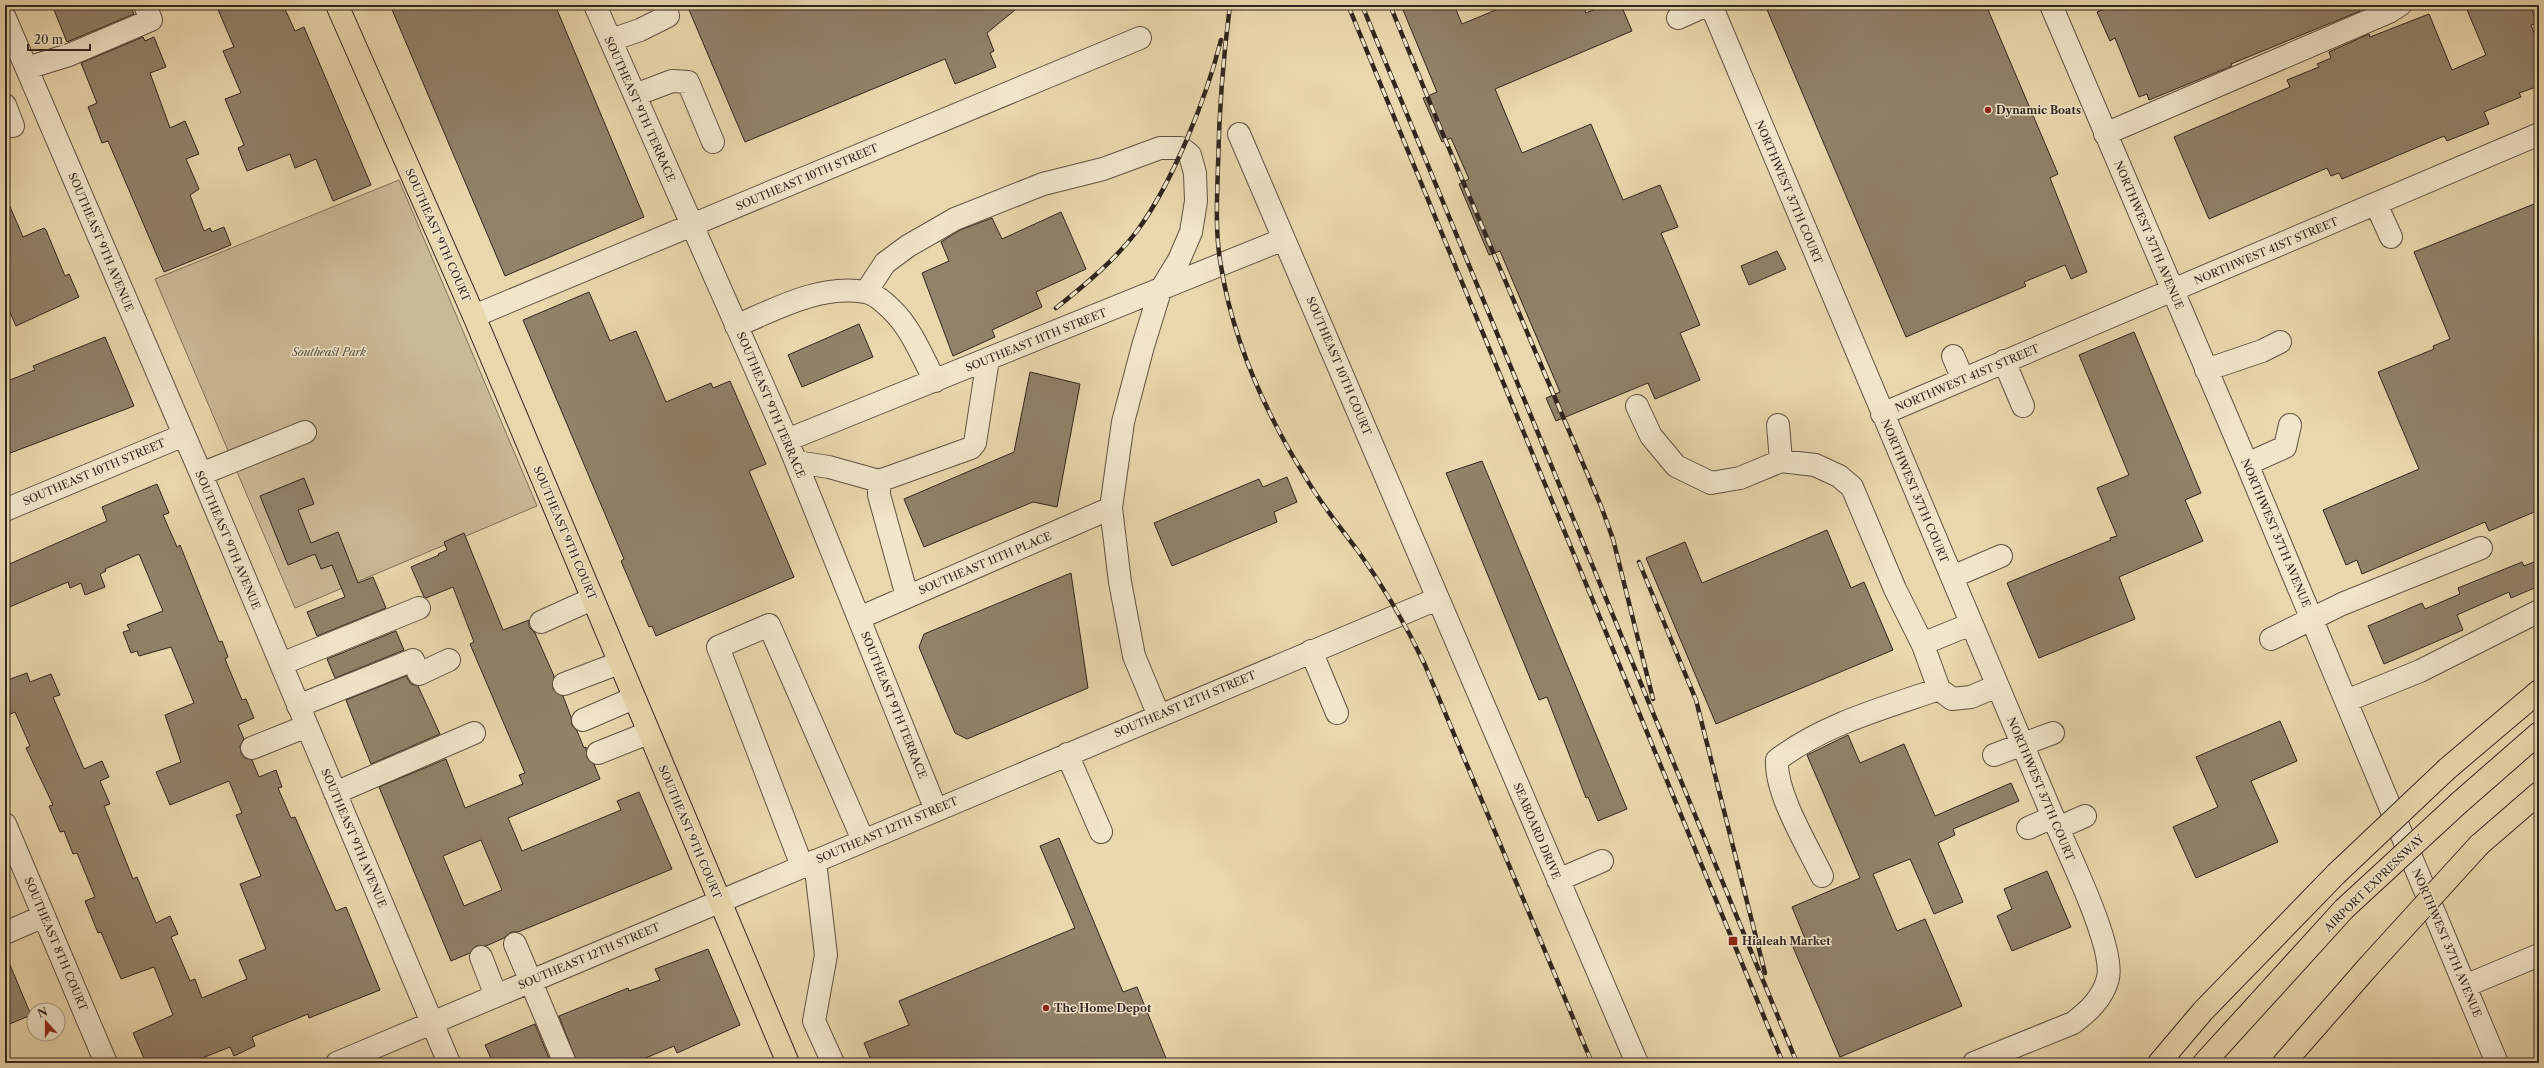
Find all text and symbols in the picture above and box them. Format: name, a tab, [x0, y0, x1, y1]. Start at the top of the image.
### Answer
scale bar	[28, 26, 90, 52]
text: 20 m	[34, 32, 63, 47]
street label: SOUTHEAST 9TH TERRACE	[602, 34, 679, 184]
place label: Dynamic Boats	[1996, 103, 2081, 117]
marker: Dynamic Boats	[1983, 105, 1993, 115]
street label: NORTHWEST 37TH COURT	[1752, 118, 1826, 267]
street label: SOUTHEAST 10TH STREET	[734, 140, 881, 213]
street label: NORTHWEST 37TH AVENUE	[2111, 159, 2187, 312]
street label: SOUTHEAST 9TH COURT	[402, 166, 474, 304]
street label: SOUTHEAST 9TH AVENUE	[65, 170, 137, 314]
street label: NORTHWEST 41ST STREET	[2192, 214, 2341, 288]
street label: SOUTHEAST 10TH COURT	[1303, 295, 1375, 438]
street label: SOUTHEAST 11TH STREET	[963, 305, 1109, 375]
street label: SOUTHEAST 9TH TERRACE	[734, 330, 808, 481]
street label: NORTHWEST 41ST STREET	[1893, 341, 2042, 415]
park label: Southeast Park	[291, 345, 366, 359]
street label: NORTHWEST 37TH COURT	[1878, 417, 1952, 566]
street label: SOUTHEAST 10TH STREET	[21, 435, 168, 508]
street label: NORTHWEST 37TH AVENUE	[2238, 457, 2314, 610]
street label: SOUTHEAST 9TH COURT	[530, 464, 600, 603]
street label: SOUTHEAST 9TH AVENUE	[192, 468, 264, 612]
street label: SOUTHEAST 11TH PLACE	[916, 528, 1054, 597]
street label: SOUTHEAST 9TH TERRACE	[858, 629, 930, 781]
street label: SOUTHEAST 12TH STREET	[1112, 667, 1259, 740]
street label: NORTHWEST 37TH COURT	[2004, 715, 2078, 864]
street label: SOUTHEAST 9TH COURT	[655, 763, 725, 902]
street label: SOUTHEAST 9TH AVENUE	[318, 766, 390, 910]
street label: SEABOARD DRIVE	[1510, 781, 1564, 882]
street label: SOUTHEAST 12TH STREET	[814, 793, 961, 866]
street label: AIRPORT EXPRESSWAY	[2320, 831, 2427, 935]
street label: NORTHWEST 37TH AVENUE	[2409, 867, 2485, 1020]
street label: SOUTHEAST 8TH COURT	[21, 875, 91, 1014]
street label: SOUTHEAST 12TH STREET	[516, 919, 663, 992]
place label: Hialeah Market	[1742, 934, 1831, 948]
marker: Hialeah Market	[1727, 935, 1739, 947]
place label: The Home Depot	[1054, 1001, 1152, 1015]
north arrow	[26, 1002, 66, 1042]
marker: The Home Depot	[1041, 1003, 1051, 1013]
text: N	[35, 1004, 50, 1021]

